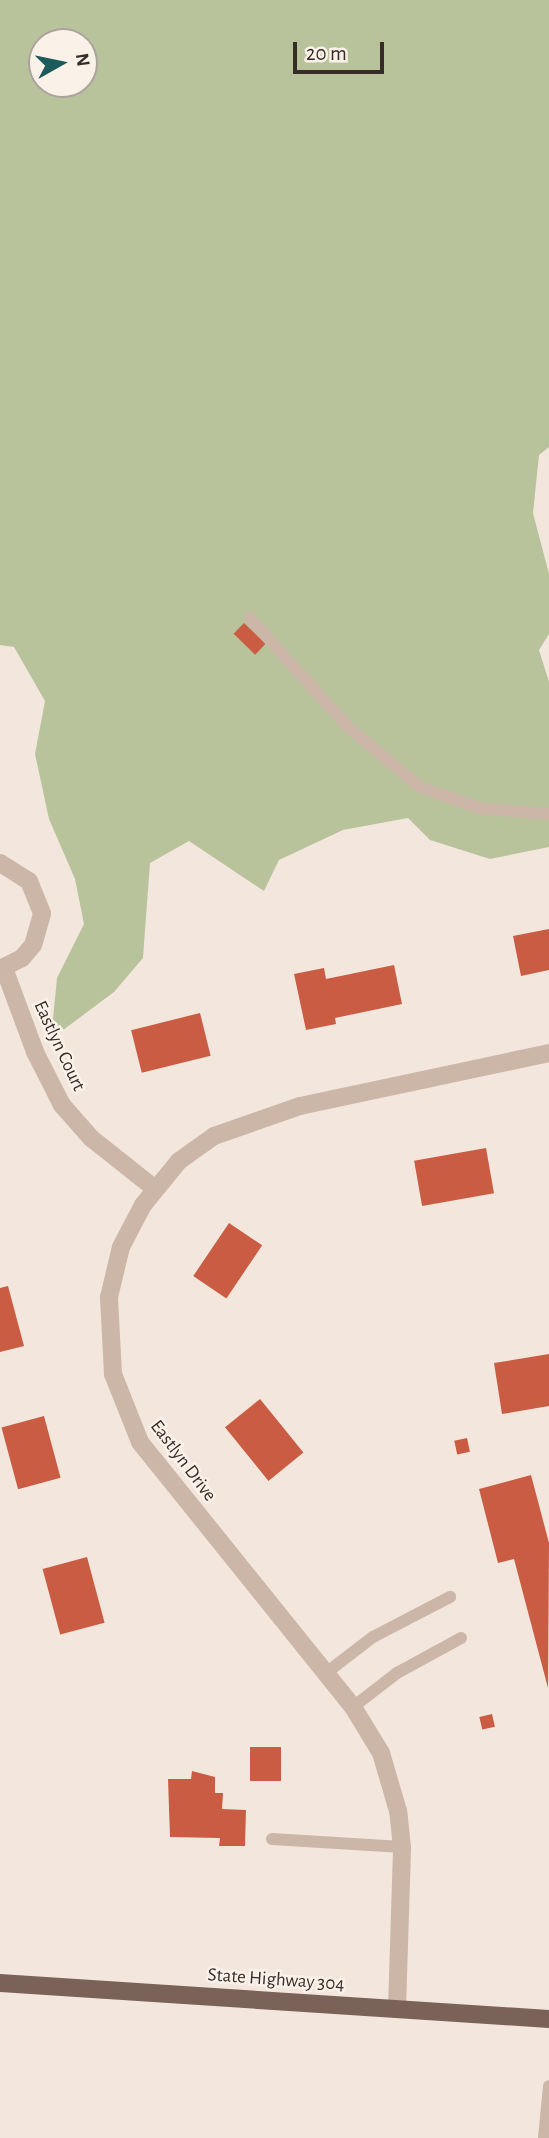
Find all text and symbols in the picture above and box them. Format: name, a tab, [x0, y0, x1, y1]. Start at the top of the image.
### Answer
north arrow	[28, 28, 98, 98]
scale bar	[297, 28, 388, 72]
text: 20 m	[306, 43, 347, 64]
text: N	[72, 52, 93, 68]
street label: Eastlyn Court	[28, 997, 90, 1095]
street label: Eastlyn Drive	[145, 1416, 221, 1506]
street label: State Highway 304	[207, 1964, 345, 1996]

